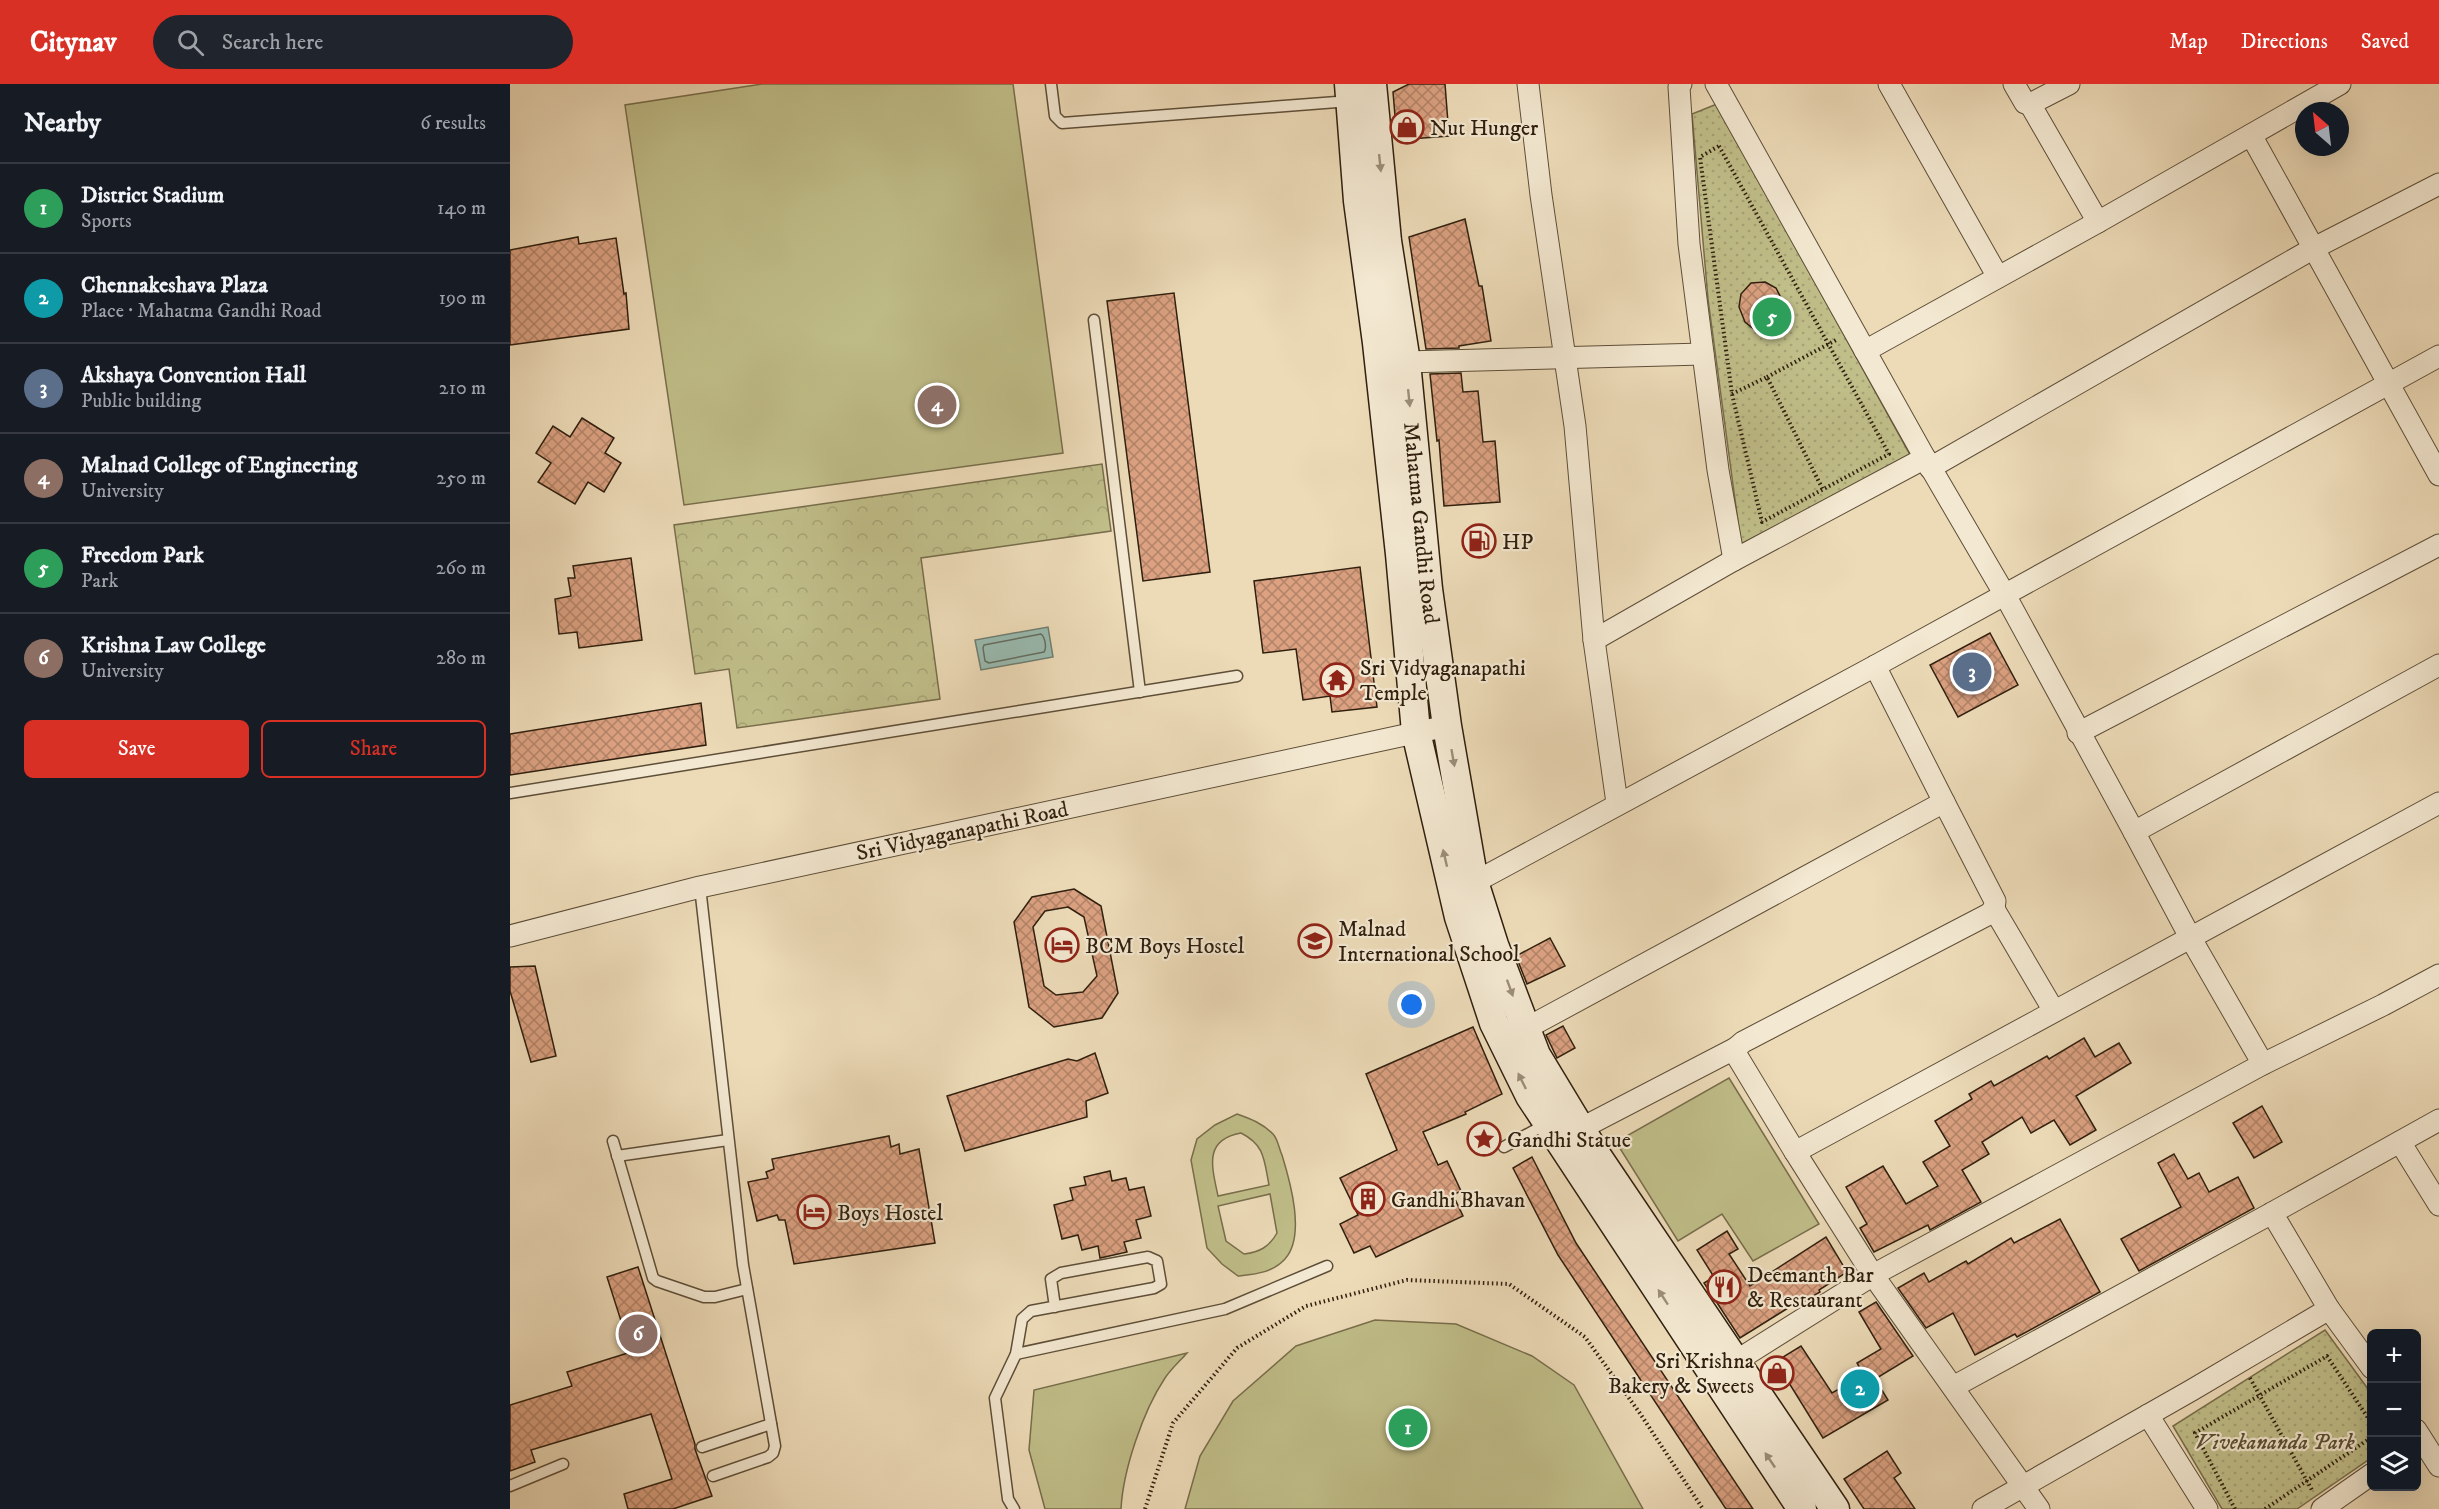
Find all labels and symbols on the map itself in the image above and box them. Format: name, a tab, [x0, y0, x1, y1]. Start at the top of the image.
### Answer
north arrow	[2295, 102, 2349, 156]
shop icon: Nut Hunger	[1389, 109, 1425, 145]
place label: Nut Hunger	[1430, 115, 1539, 142]
one-way arrow	[1375, 154, 1385, 173]
pin: 5	[1752, 294, 1792, 340]
pin: 4	[918, 382, 956, 428]
one-way arrow	[1404, 389, 1414, 408]
street label: Mahatma Gandhi Road	[1397, 421, 1445, 626]
fuel station icon: HP	[1461, 523, 1497, 559]
place label: HP	[1502, 529, 1533, 556]
pin: 3	[1952, 650, 1992, 694]
place label: Sri Vidyaganapathi Temple	[1360, 655, 1526, 707]
temple icon: Sri Vidyaganapathi Temple	[1319, 662, 1355, 698]
one-way arrow	[1448, 749, 1457, 768]
street label: Sri Vidyaganapathi Road	[854, 796, 1071, 867]
one-way arrow	[1440, 848, 1449, 867]
place label: Malnad International School	[1338, 916, 1520, 968]
school or university icon: Malnad International School	[1297, 923, 1333, 959]
hotel icon: BCM Boys Hostel	[1044, 927, 1080, 963]
place label: BCM Boys Hostel	[1085, 933, 1245, 960]
one-way arrow	[1506, 979, 1515, 997]
your location	[1397, 990, 1426, 1019]
one-way arrow	[1518, 1072, 1527, 1089]
place icon: Gandhi Statue	[1466, 1121, 1502, 1157]
place label: Gandhi Statue	[1507, 1127, 1631, 1154]
building icon: Gandhi Bhavan	[1350, 1181, 1386, 1217]
place label: Gandhi Bhavan	[1391, 1187, 1526, 1214]
hotel icon: Boys Hostel	[796, 1194, 832, 1230]
place label: Boys Hostel	[837, 1200, 943, 1227]
place label: Deemanth Bar & Restaurant	[1747, 1262, 1874, 1314]
restaurant icon: Deemanth Bar & Restaurant	[1706, 1269, 1742, 1305]
one-way arrow	[1658, 1289, 1669, 1305]
pin: 6	[618, 1312, 658, 1356]
place label: Sri Krishna Bakery & Sweets	[1608, 1348, 1755, 1400]
shop icon: Sri Krishna Bakery & Sweets	[1759, 1355, 1795, 1391]
pin: 2	[1840, 1366, 1880, 1412]
pin: 1	[1388, 1406, 1428, 1450]
park label: Vivekananda Park	[2195, 1429, 2355, 1456]
one-way arrow	[1764, 1452, 1775, 1469]

